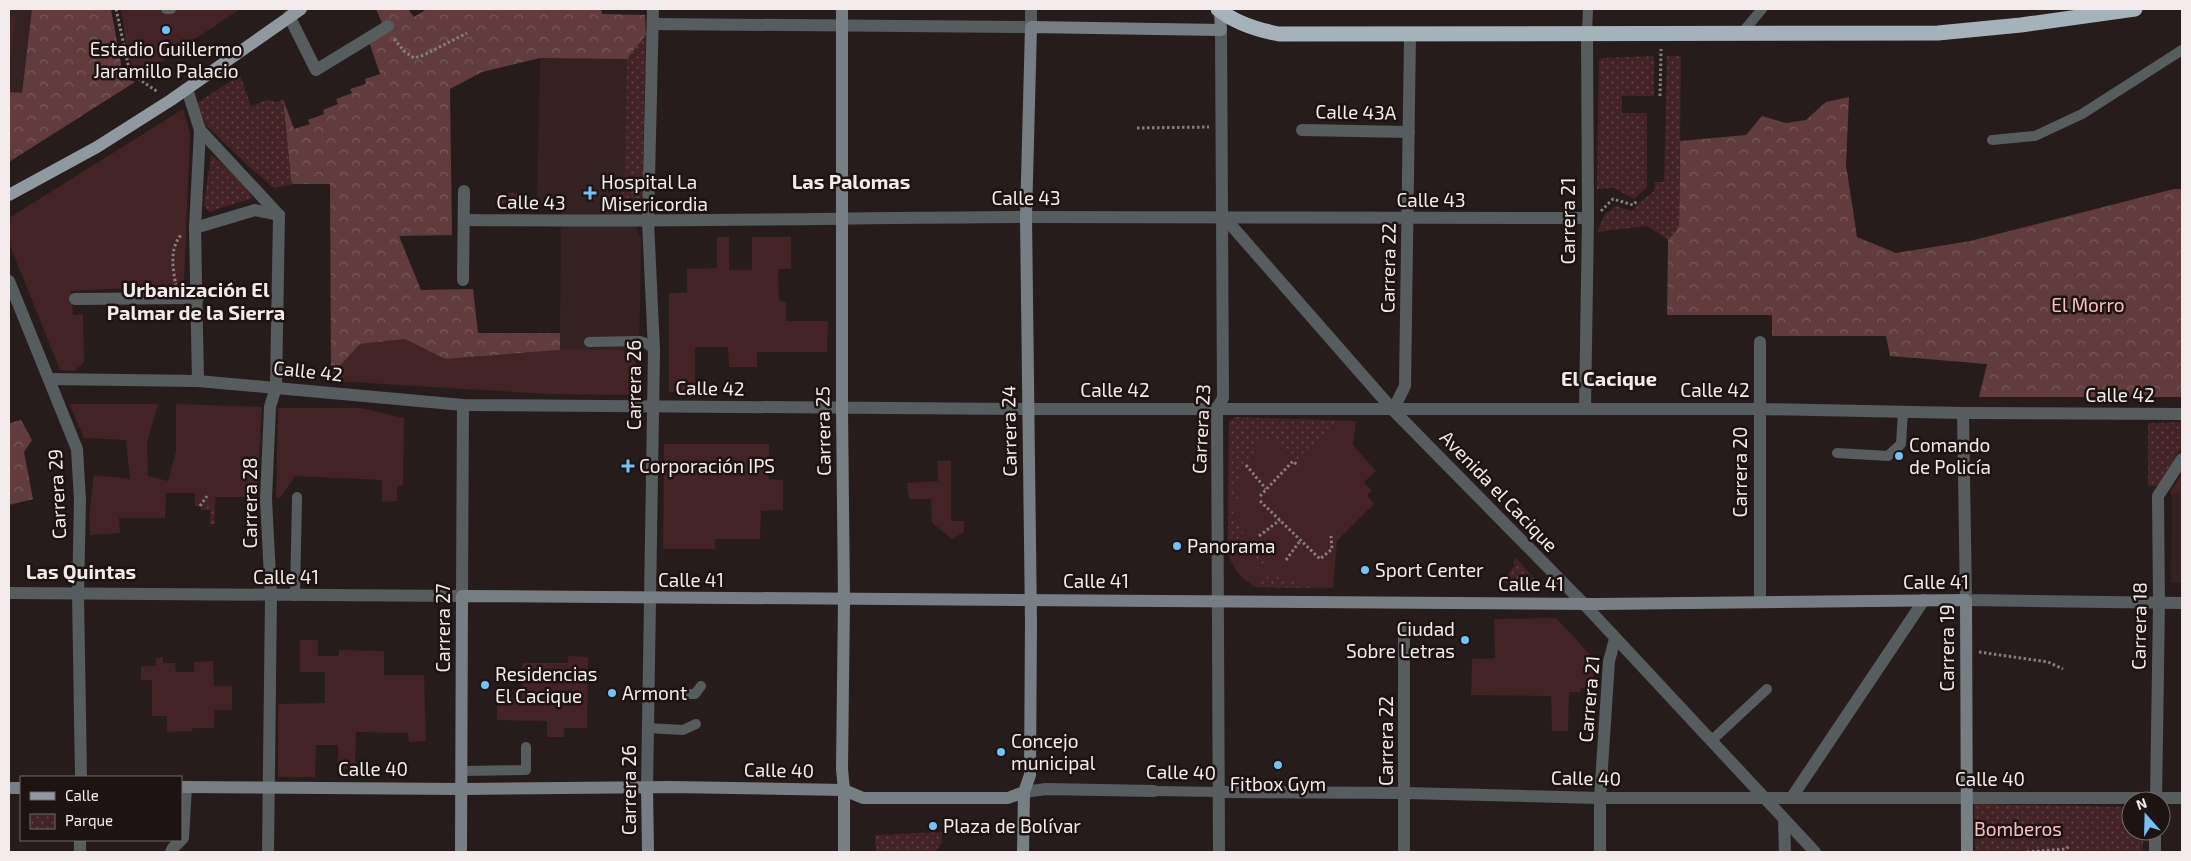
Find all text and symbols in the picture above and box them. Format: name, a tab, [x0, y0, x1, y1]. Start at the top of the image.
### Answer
marker: Estadio Guillermo Jaramillo Palacio	[160, 24, 172, 36]
place label: Estadio Guillermo Jaramillo Palacio	[90, 37, 242, 82]
street label: Calle 43A	[1315, 99, 1397, 124]
district label: Las Palomas	[792, 169, 910, 193]
place label: Hospital La Misericordia	[601, 170, 708, 215]
street label: Carrera 21	[1556, 178, 1579, 264]
marker: Hospital La Misericordia	[583, 186, 597, 200]
street label: Calle 43	[991, 186, 1061, 209]
street label: Calle 43	[1396, 188, 1466, 211]
street label: Calle 43	[496, 189, 566, 214]
street label: Carrera 22	[1375, 223, 1400, 313]
district label: Urbanización El Palmar de la Sierra	[107, 277, 285, 324]
park label: El Morro	[2051, 293, 2125, 316]
street label: Carrera 26	[622, 340, 645, 430]
street label: Calle 42	[272, 355, 344, 386]
district label: El Cacique	[1561, 366, 1657, 390]
street label: Calle 42	[675, 375, 745, 400]
street label: Calle 42	[1080, 378, 1150, 401]
street label: Calle 42	[1680, 378, 1750, 401]
street label: Carrera 23	[1187, 383, 1214, 475]
street label: Calle 42	[2085, 383, 2155, 406]
street label: Carrera 24	[996, 385, 1021, 477]
street label: Carrera 25	[810, 386, 835, 476]
street label: Avenida el Cacique	[1436, 425, 1563, 556]
street label: Carrera 20	[1728, 427, 1751, 517]
place label: Comando de Policía	[1909, 433, 1991, 478]
street label: Carrera 29	[43, 448, 70, 540]
marker: Comando de Policía	[1893, 450, 1905, 462]
place label: Corporación IPS	[639, 454, 775, 477]
street label: Carrera 28	[238, 458, 261, 548]
marker: Corporación IPS	[621, 459, 635, 473]
place label: Panorama	[1187, 534, 1276, 557]
marker: Panorama	[1171, 540, 1183, 552]
place label: Sport Center	[1375, 558, 1484, 581]
district label: Las Quintas	[26, 559, 136, 584]
marker: Sport Center	[1359, 564, 1371, 576]
street label: Calle 41	[253, 565, 319, 588]
street label: Calle 41	[658, 568, 724, 591]
street label: Calle 41	[1063, 569, 1129, 592]
street label: Calle 41	[1903, 570, 1969, 593]
street label: Calle 41	[1498, 572, 1564, 595]
street label: Carrera 18	[2126, 582, 2151, 670]
street label: Carrera 27	[431, 583, 454, 673]
street label: Carrera 19	[1935, 604, 1958, 692]
place label: Ciudad Sobre Letras	[1346, 617, 1455, 662]
marker: Ciudad Sobre Letras	[1459, 634, 1471, 646]
street label: Carrera 21	[1573, 655, 1604, 743]
place label: Residencias El Cacique	[495, 662, 597, 707]
marker: Residencias El Cacique	[479, 679, 491, 691]
place label: Armont	[622, 681, 687, 704]
marker: Armont	[606, 687, 618, 699]
street label: Carrera 22	[1374, 696, 1397, 786]
place label: Concejo municipal	[1011, 729, 1096, 774]
street label: Carrera 26	[617, 745, 640, 835]
marker: Concejo municipal	[995, 746, 1007, 758]
street label: Calle 40	[338, 757, 408, 780]
street label: Calle 40	[744, 757, 814, 782]
street label: Calle 40	[1146, 759, 1216, 784]
marker: Fitbox Gym	[1272, 759, 1284, 771]
street label: Calle 40	[1551, 765, 1621, 790]
street label: Calle 40	[1955, 767, 2025, 790]
place label: Fitbox Gym	[1230, 772, 1326, 795]
legend	[20, 776, 182, 841]
text: Calle	[65, 786, 99, 804]
north arrow	[2121, 791, 2171, 841]
text: N	[2134, 794, 2149, 813]
text: Parque	[65, 811, 113, 829]
place label: Plaza de Bolívar	[943, 814, 1081, 837]
park label: Bomberos	[1974, 817, 2062, 840]
marker: Plaza de Bolívar	[927, 820, 939, 832]

